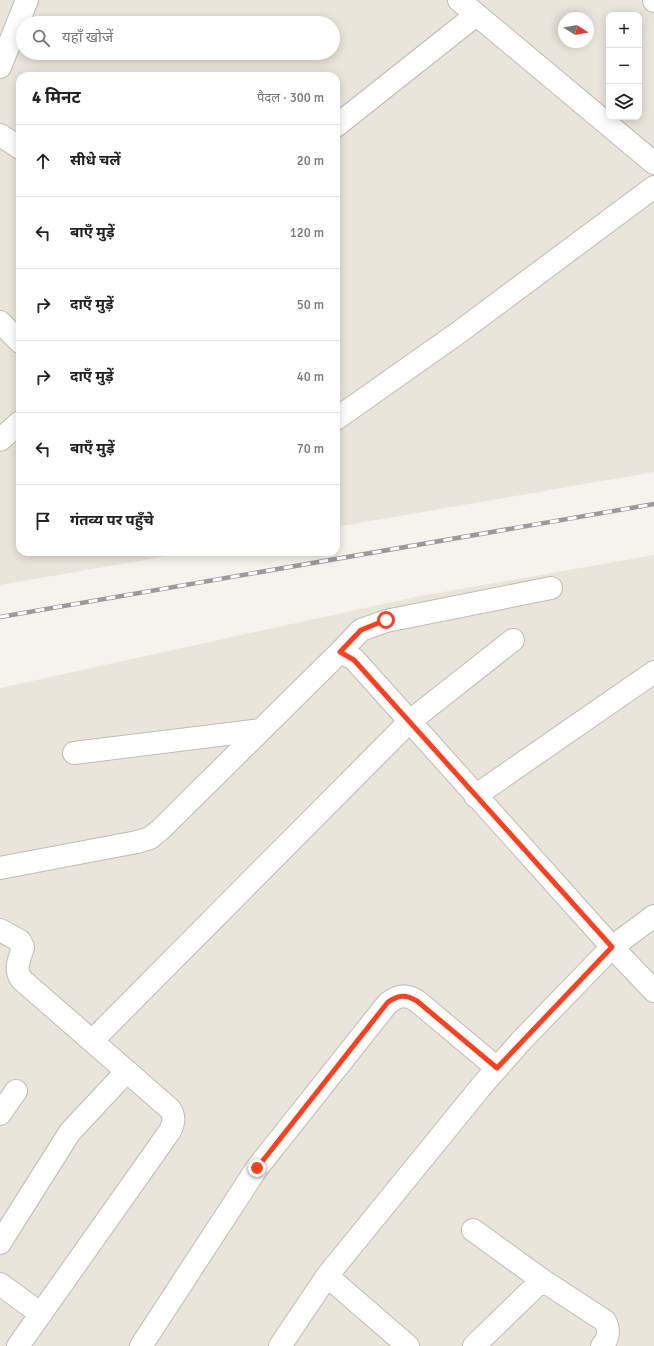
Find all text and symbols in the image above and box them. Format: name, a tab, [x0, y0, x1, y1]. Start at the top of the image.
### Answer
north arrow	[558, 12, 594, 48]
map controls	[606, 12, 642, 120]
button: +	[606, 12, 642, 48]
search box	[16, 16, 340, 60]
icon: search	[30, 27, 52, 49]
text: यहाँ खोजें	[62, 28, 113, 46]
button: −	[606, 48, 642, 84]
button: layers	[606, 84, 642, 120]
text: 4 मिनट	[32, 87, 81, 108]
text: पैदल · 300 m	[257, 90, 324, 106]
icon: ahead	[32, 150, 54, 172]
text: सीधे चलें	[70, 151, 121, 169]
text: 20 m	[297, 153, 324, 169]
icon: left	[32, 222, 54, 244]
text: बाएँ मुड़ें	[70, 223, 114, 241]
text: 120 m	[290, 225, 324, 241]
icon: right	[32, 294, 54, 316]
text: दाएँ मुड़ें	[70, 295, 114, 313]
text: 50 m	[297, 297, 324, 313]
icon: right	[32, 366, 54, 388]
text: दाएँ मुड़ें	[70, 367, 114, 385]
text: 40 m	[297, 369, 324, 385]
icon: left	[32, 438, 54, 460]
text: बाएँ मुड़ें	[70, 439, 114, 457]
text: 70 m	[297, 441, 324, 457]
icon: arrive	[32, 510, 54, 532]
text: गंतव्य पर पहुँचे	[70, 511, 154, 529]
route start	[377, 611, 395, 629]
route end	[248, 1159, 266, 1177]

